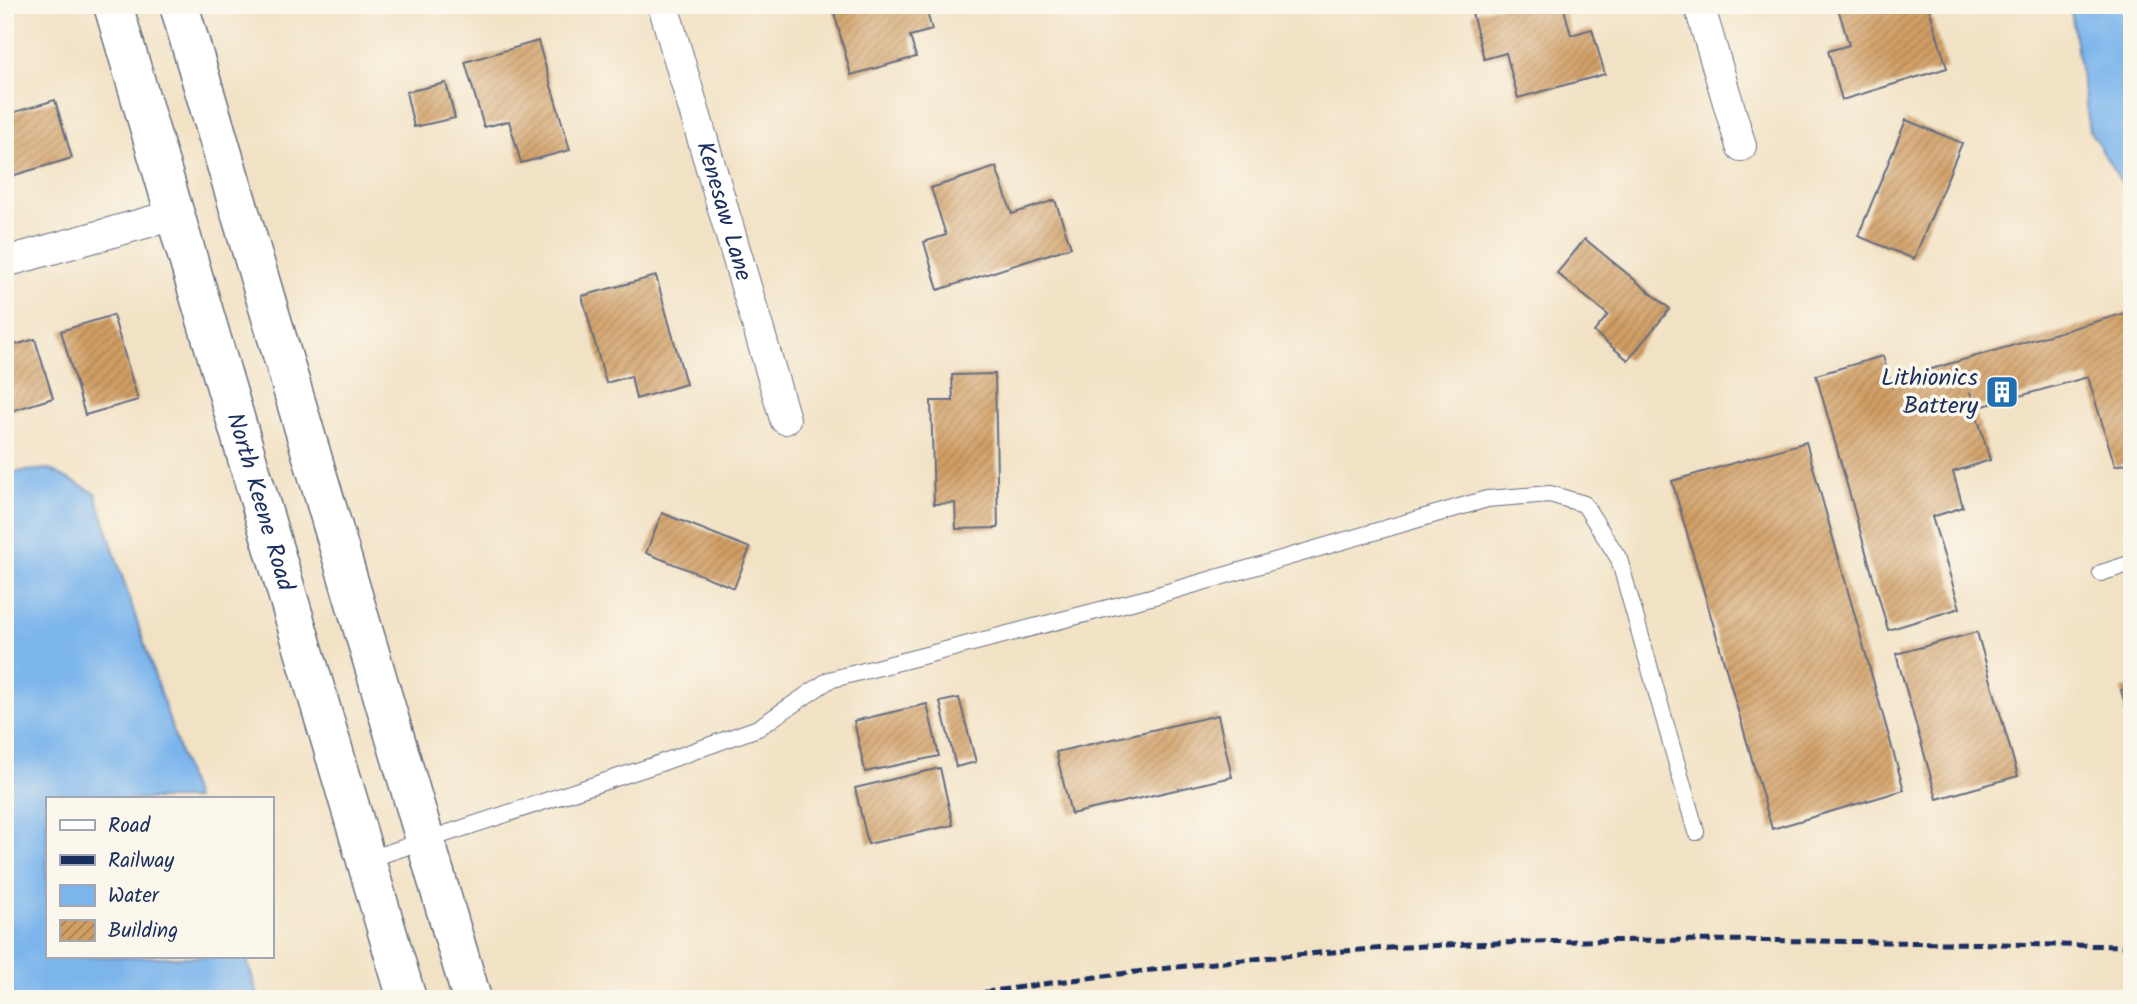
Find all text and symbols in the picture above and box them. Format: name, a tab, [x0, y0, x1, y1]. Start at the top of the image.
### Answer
street label: Kenesaw Lane	[685, 137, 763, 286]
place label: Lithionics Battery	[1881, 359, 1979, 426]
building icon: Lithionics Battery	[1983, 373, 2021, 411]
street label: North Keene Road	[215, 408, 305, 596]
legend	[46, 797, 273, 958]
text: Road	[108, 810, 151, 843]
text: Railway	[108, 845, 174, 878]
text: Water	[108, 880, 160, 913]
text: Building	[108, 915, 178, 948]

